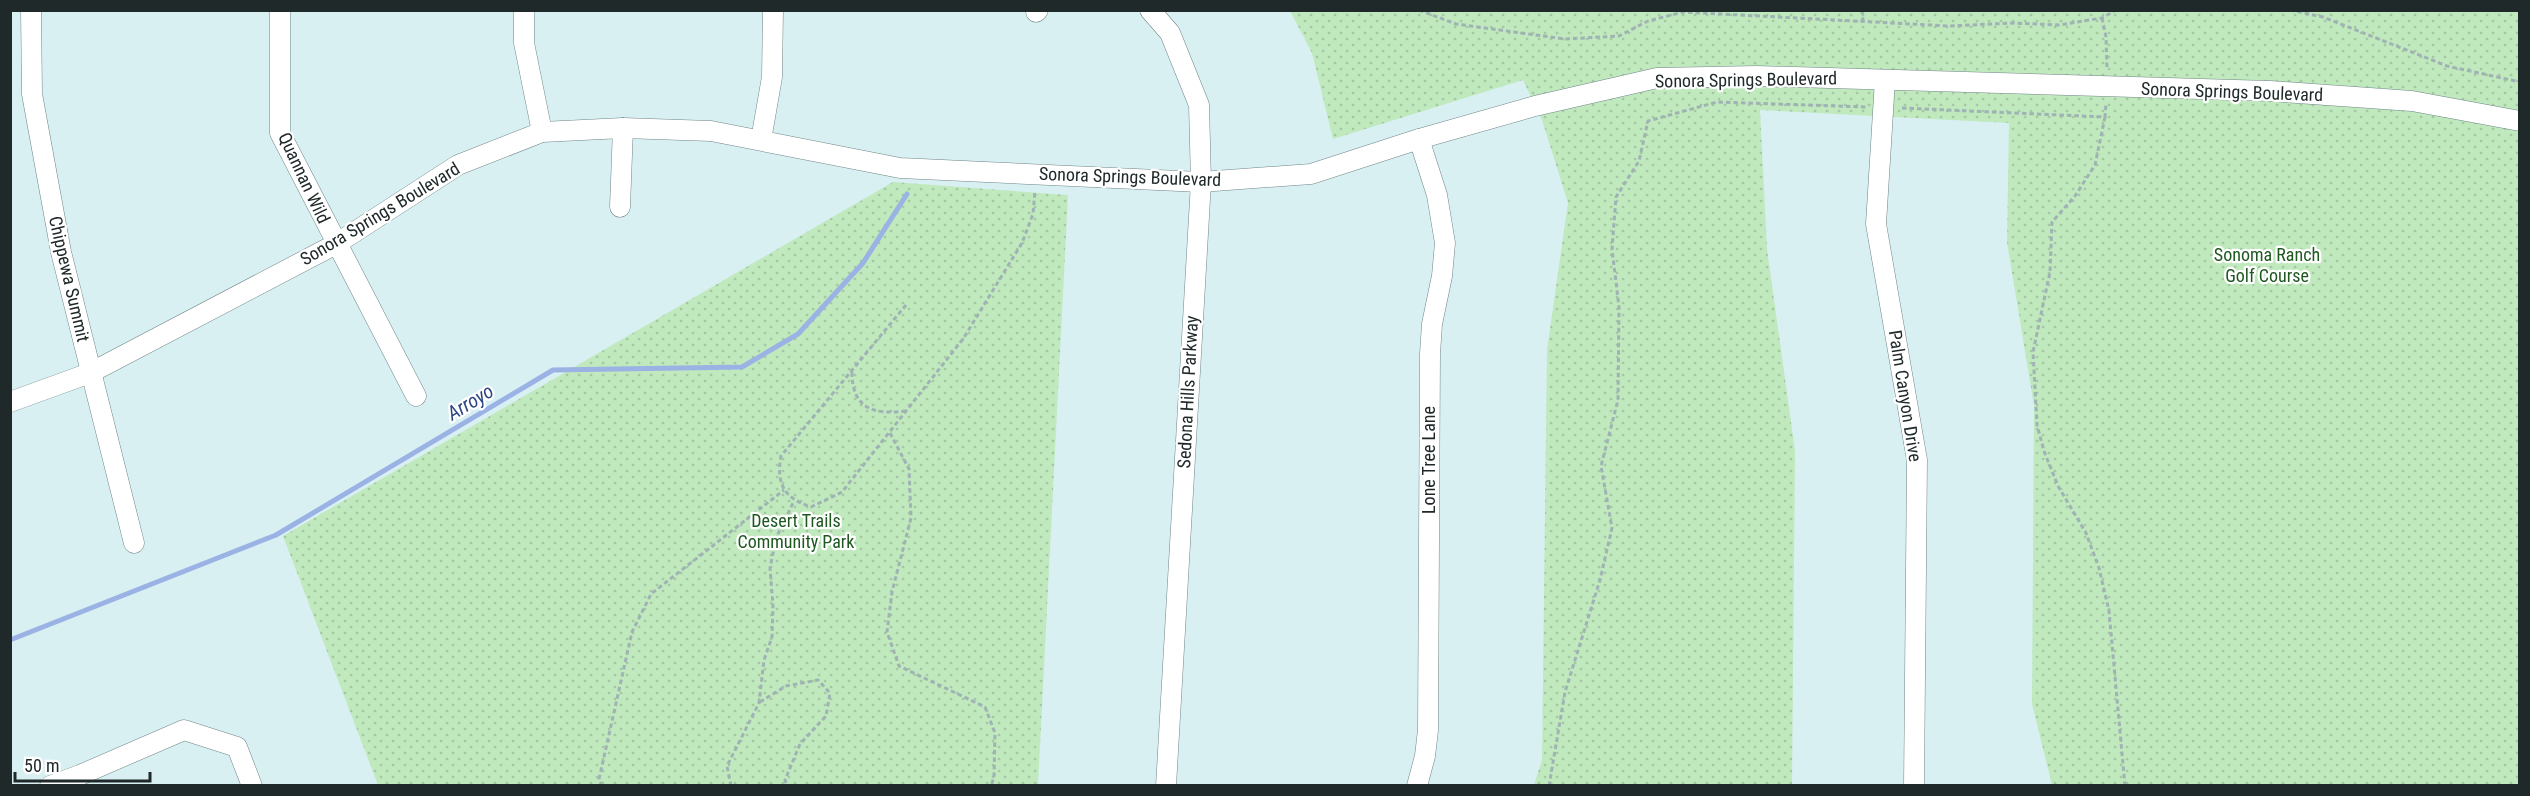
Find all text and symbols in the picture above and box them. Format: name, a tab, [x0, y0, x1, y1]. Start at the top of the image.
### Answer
street label: Sonora Springs Boulevard	[1655, 67, 1837, 92]
street label: Sonora Springs Boulevard	[2141, 78, 2323, 105]
street label: Quannan Wild	[274, 129, 335, 227]
street label: Sonora Springs Boulevard	[296, 158, 463, 270]
street label: Sonora Springs Boulevard	[1039, 163, 1221, 190]
street label: Chippewa Summit	[45, 214, 94, 344]
park label: Sonoma Ranch Golf Course	[2214, 244, 2320, 286]
street label: Sedona Hills Parkway	[1173, 315, 1202, 469]
street label: Palm Canyon Drive	[1885, 329, 1926, 463]
water label: Arroyo	[441, 379, 498, 426]
street label: Lone Tree Lane	[1418, 406, 1439, 514]
park label: Desert Trails Community Park	[738, 510, 854, 552]
scale bar	[15, 745, 150, 783]
text: 50 m	[24, 755, 59, 776]

